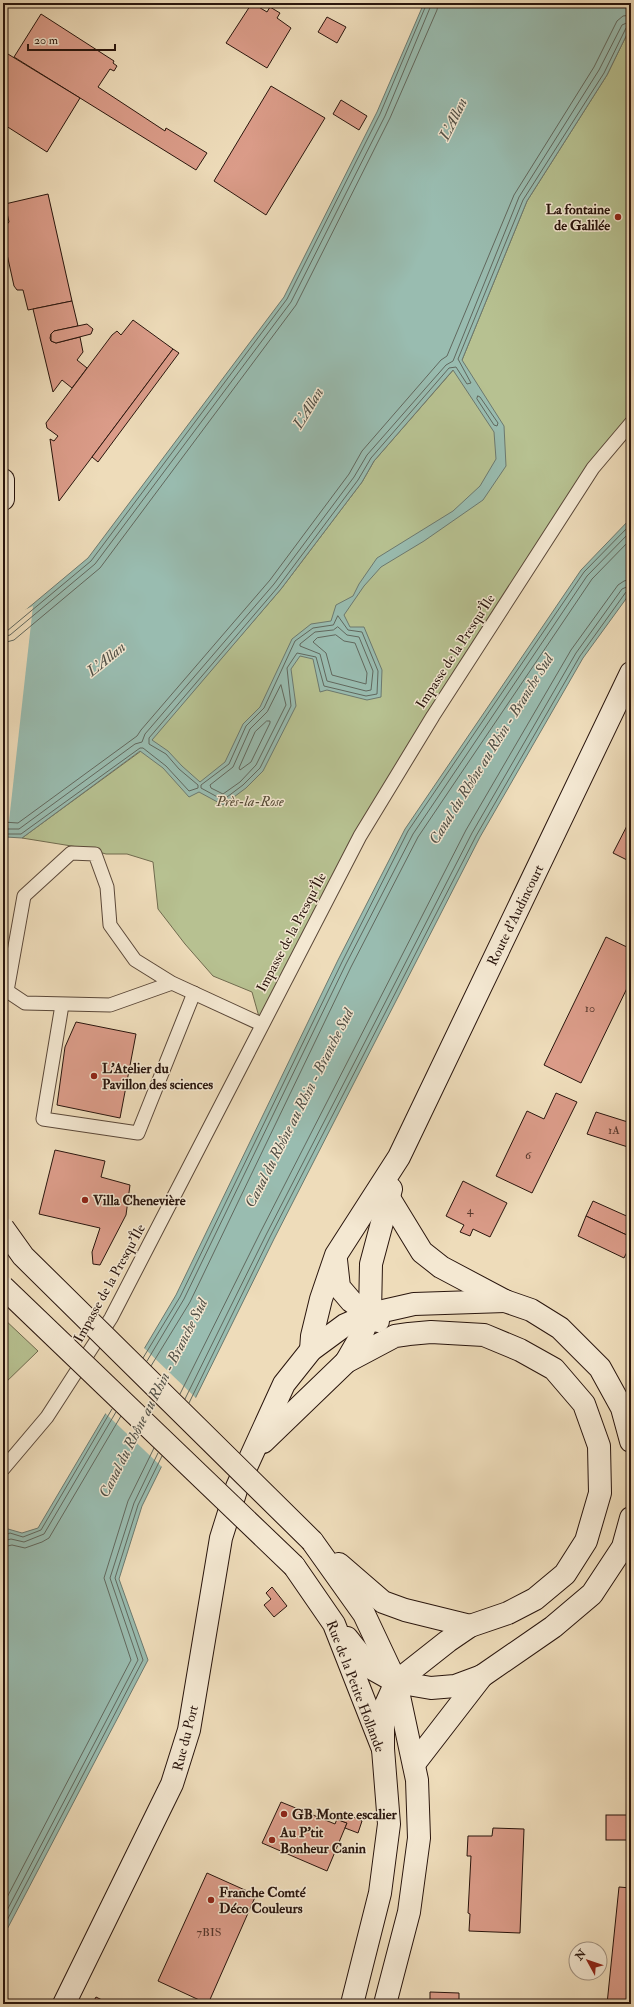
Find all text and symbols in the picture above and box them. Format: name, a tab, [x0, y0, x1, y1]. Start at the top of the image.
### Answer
scale bar	[28, 26, 115, 52]
text: 20 m	[34, 33, 59, 48]
water label: L'Allan	[435, 95, 472, 144]
place label: La fontaine de Galilée	[546, 201, 610, 234]
marker: La fontaine de Galilée	[613, 212, 623, 222]
water label: L'Allan	[288, 384, 328, 433]
street label: Impasse de la Presqu'Île	[412, 591, 500, 712]
water label: L'Allan	[82, 638, 130, 681]
water label: Canal du Rhône au Rhin - Branche Sud	[425, 649, 559, 848]
park label: Près-la-Rose	[215, 793, 284, 810]
street label: Route d'Audincourt	[484, 862, 547, 969]
street label: Impasse de la Presqu'Île	[253, 870, 331, 995]
house number: 10	[585, 1001, 595, 1016]
water label: Canal du Rhône au Rhin - Branche Sud	[241, 1004, 359, 1211]
place label: L'Atelier du Pavillon des sciences	[102, 1060, 213, 1093]
marker: L'Atelier du Pavillon des sciences	[89, 1071, 99, 1081]
house number: 1A	[608, 1123, 620, 1138]
house number: 6	[525, 1148, 532, 1163]
place label: Villa Chenevière	[92, 1192, 186, 1209]
marker: Villa Chenevière	[80, 1195, 90, 1205]
house number: 4	[467, 1203, 474, 1218]
street label: Impasse de la Presqu'Île	[70, 1221, 150, 1346]
water label: Canal du Rhône au Rhin - Branche Sud	[95, 1294, 213, 1501]
street label: Rue de la Petite Hollande	[323, 1618, 389, 1755]
street label: Rue du Port	[169, 1703, 202, 1773]
place label: GB Monte escalier	[292, 1806, 398, 1823]
marker: GB Monte escalier	[279, 1809, 289, 1819]
place label: Au P'tit Bonheur Canin	[279, 1824, 367, 1857]
marker: Au P'tit Bonheur Canin	[267, 1835, 277, 1845]
place label: Franche Comté Déco Couleurs	[219, 1884, 307, 1917]
marker: Franche Comté Déco Couleurs	[206, 1895, 216, 1905]
house number: 7BIS	[197, 1925, 221, 1940]
north arrow	[568, 1941, 608, 1981]
text: N	[572, 1946, 590, 1964]

